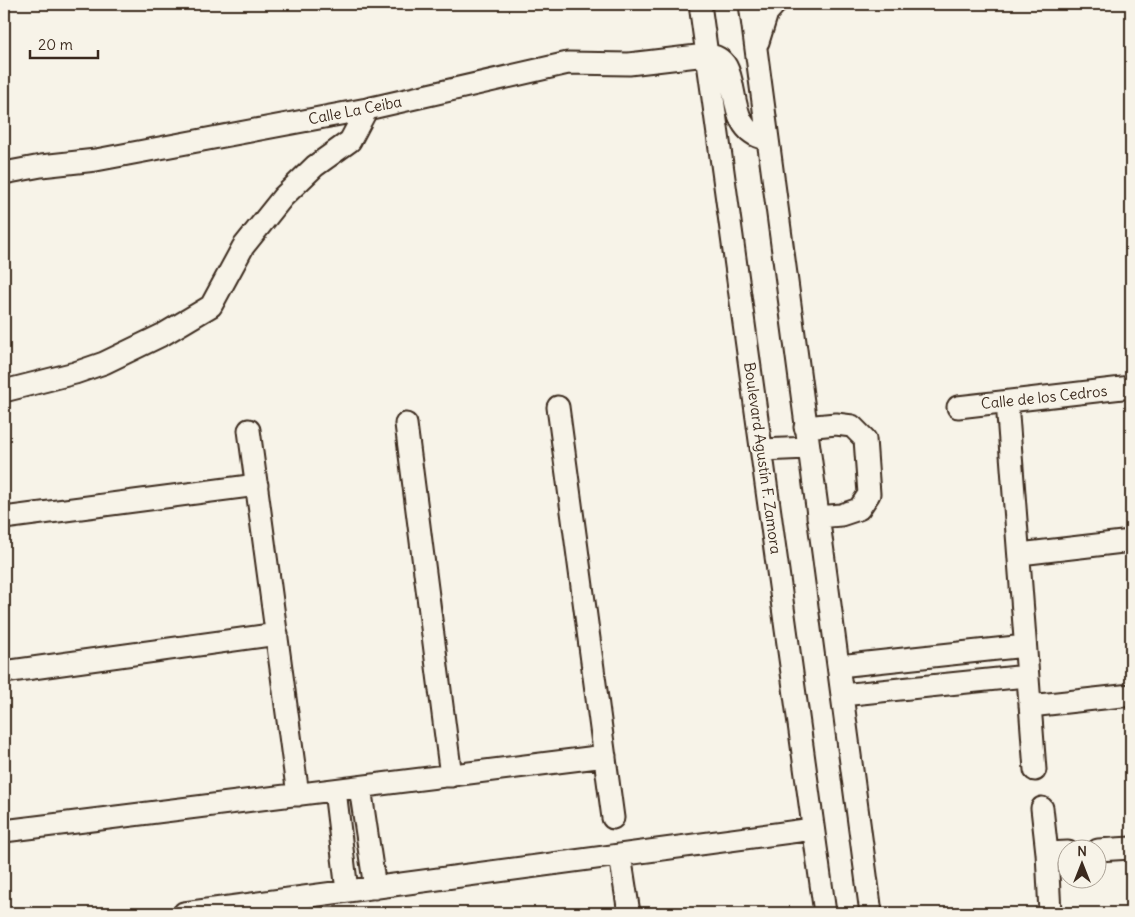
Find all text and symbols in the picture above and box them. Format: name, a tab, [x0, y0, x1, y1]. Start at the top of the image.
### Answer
scale bar	[30, 28, 98, 60]
text: 20 m	[38, 35, 73, 54]
street label: Calle La Ceiba	[307, 92, 404, 128]
street label: Boulevard Agustín F. Zamora	[740, 361, 786, 556]
street label: Calle de los Cedros	[980, 381, 1108, 413]
north arrow	[1058, 840, 1108, 890]
text: N	[1077, 842, 1087, 860]

